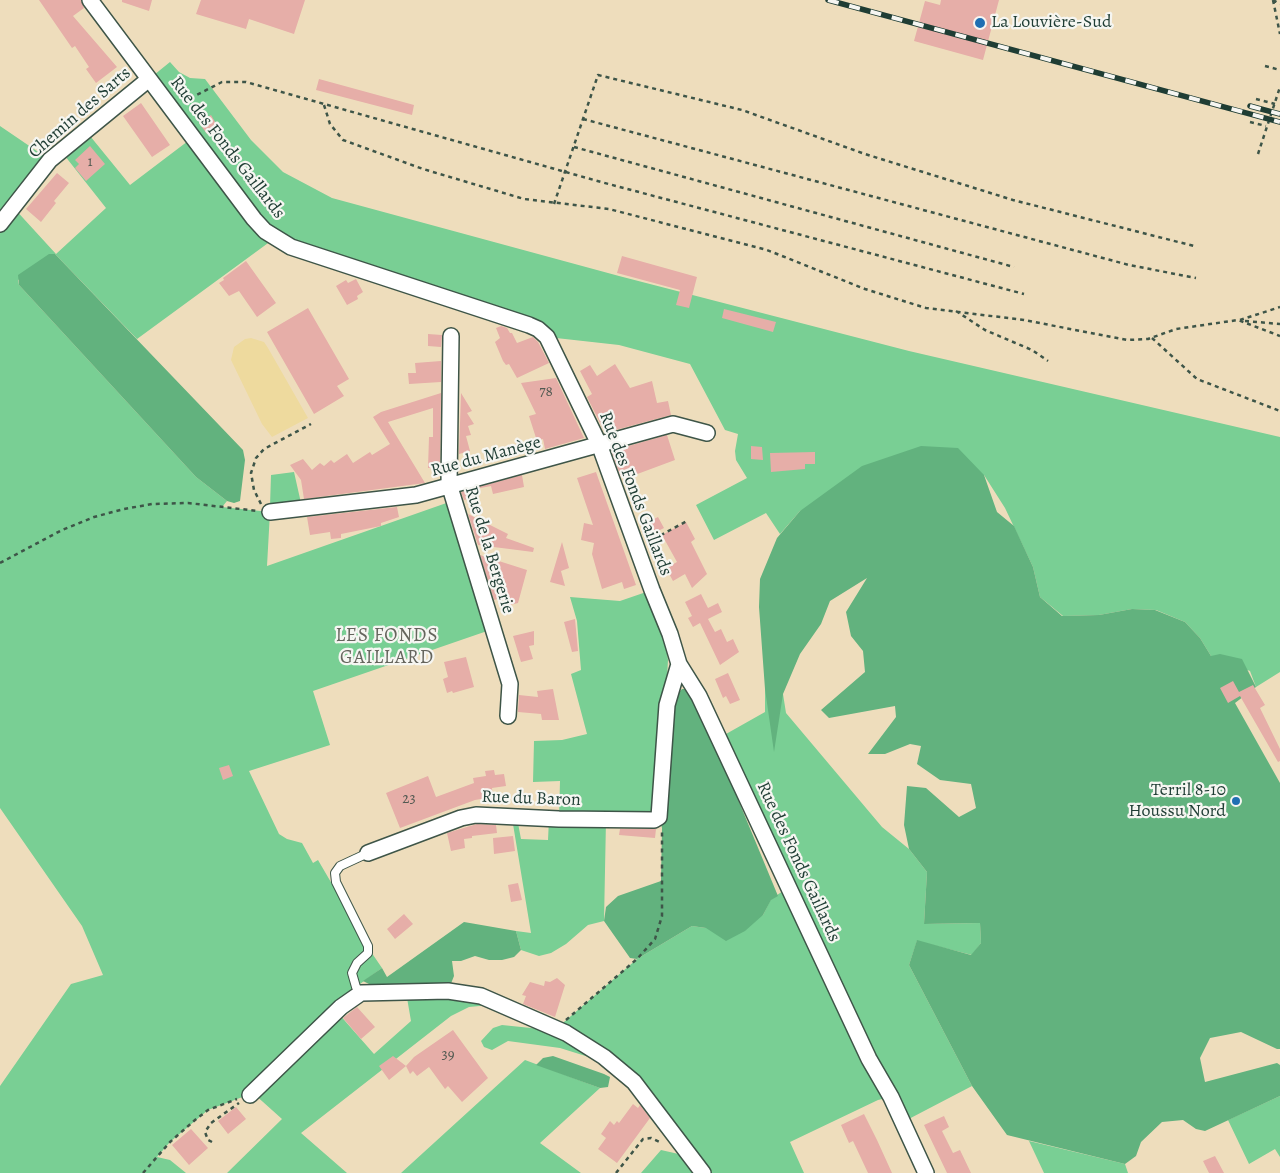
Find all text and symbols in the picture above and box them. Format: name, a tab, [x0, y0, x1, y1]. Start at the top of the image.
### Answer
place label: La Louvière-Sud	[991, 12, 1112, 34]
marker: La Louvière-Sud	[973, 16, 987, 30]
street label: Chemin des Sarts	[24, 63, 136, 163]
street label: Rue des Fonds Gaillards	[165, 73, 289, 223]
house number: 1	[87, 153, 93, 171]
house number: 78	[539, 383, 553, 401]
street label: Rue des Fonds Gaillards	[594, 409, 676, 579]
street label: Rue du Manège	[429, 432, 543, 482]
street label: Rue de la Bergerie	[459, 484, 519, 616]
district label: LES FONDS GAILLARD	[334, 625, 440, 669]
street label: Rue des Fonds Gaillards	[751, 779, 845, 945]
place label: Terril 8-10 Houssu Nord	[1128, 780, 1226, 822]
street label: Rue du Baron	[481, 786, 581, 812]
house number: 23	[402, 790, 416, 808]
marker: Terril 8-10 Houssu Nord	[1230, 795, 1242, 807]
house number: 39	[441, 1046, 455, 1064]

